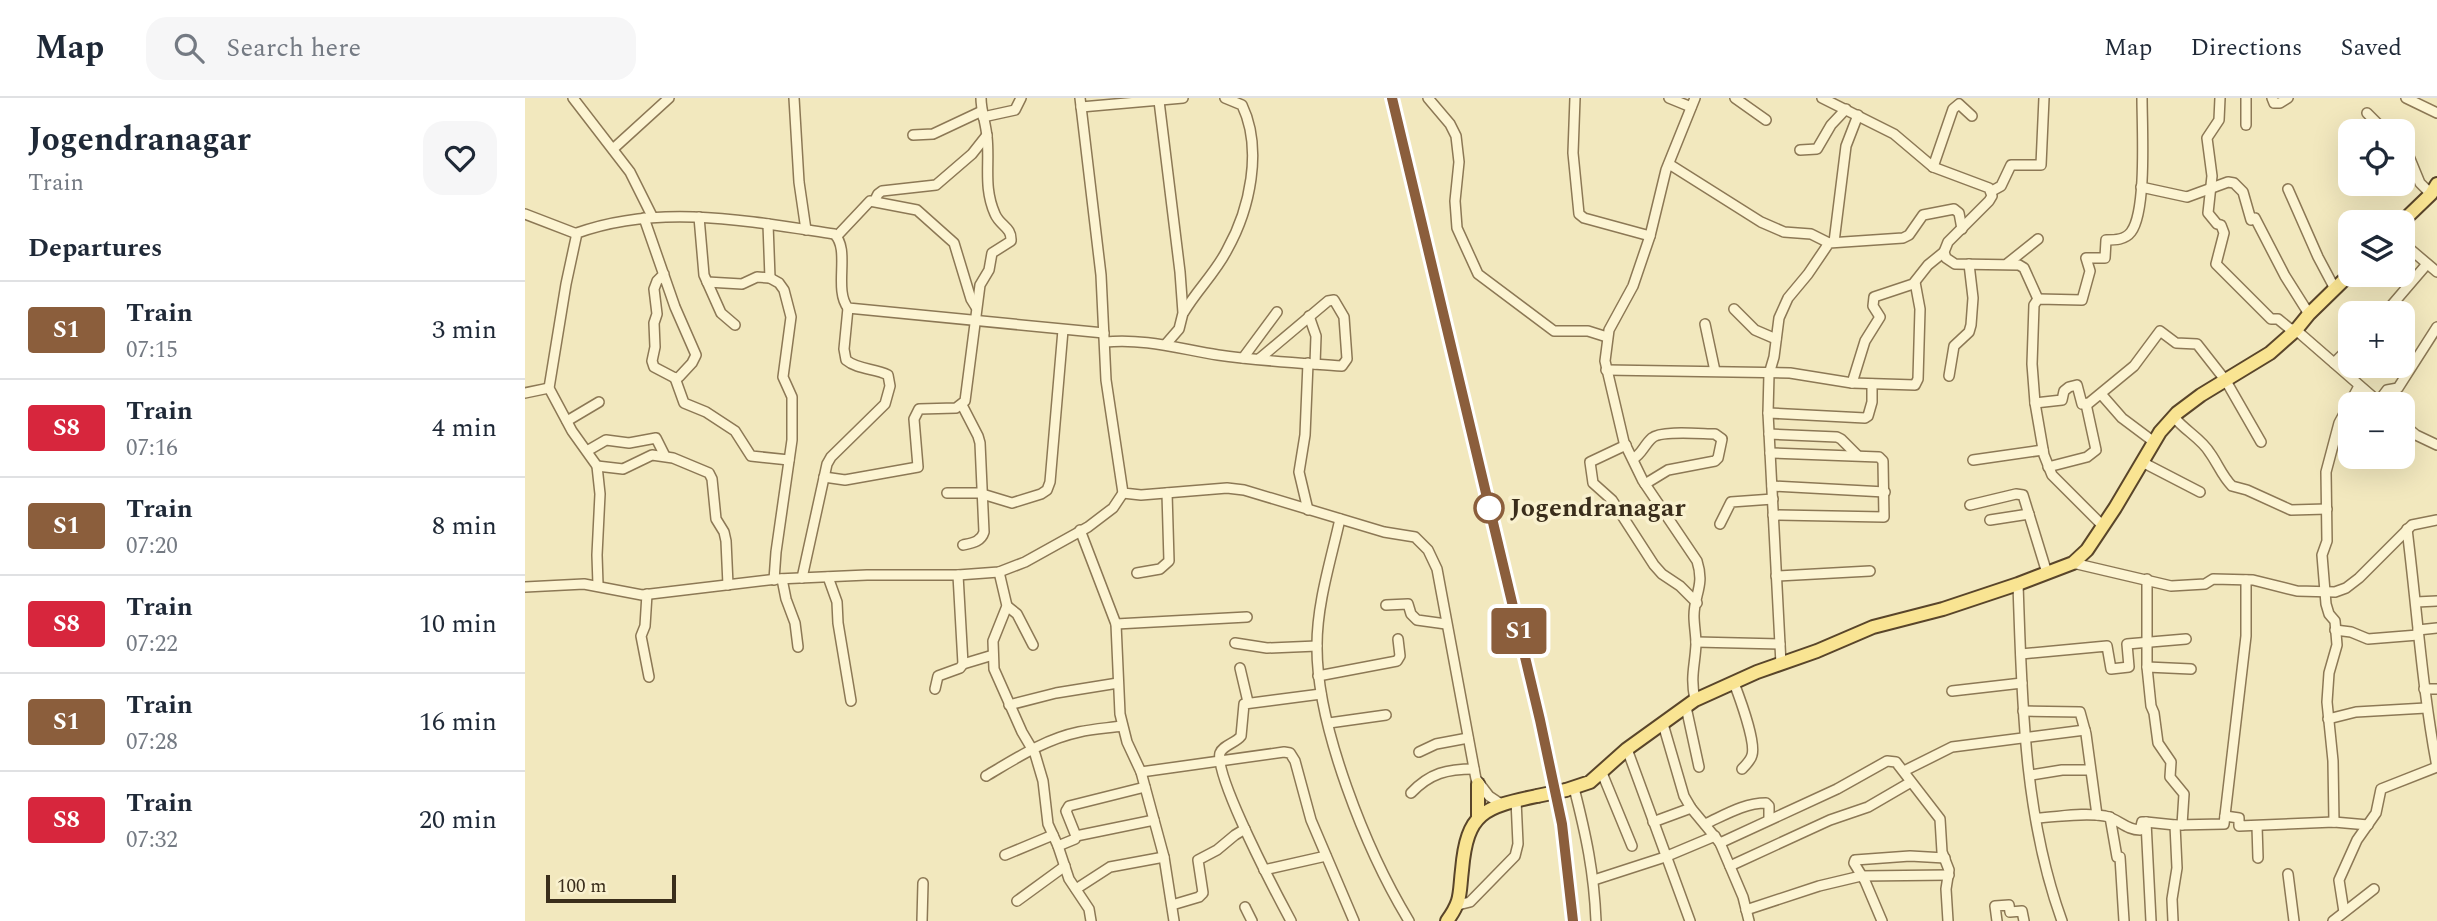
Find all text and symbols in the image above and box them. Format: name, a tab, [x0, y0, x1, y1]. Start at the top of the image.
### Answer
search box	[146, 17, 636, 80]
text: Map	[35, 23, 104, 73]
text: Search here	[226, 28, 361, 68]
icon: search	[170, 29, 208, 67]
text: Map	[2104, 30, 2152, 66]
text: Directions	[2190, 30, 2302, 66]
text: Saved	[2340, 30, 2402, 66]
text: Jogendranagar	[28, 115, 251, 165]
map controls	[2338, 119, 2415, 469]
button: locate	[2338, 119, 2415, 196]
button: heart	[423, 121, 497, 195]
text: Train	[28, 166, 84, 201]
button: layers	[2338, 210, 2415, 287]
text: Departures	[28, 228, 162, 268]
text: Train	[126, 293, 193, 333]
button: +	[2338, 301, 2415, 378]
text: 3 min	[432, 310, 497, 350]
text: S1	[53, 312, 80, 348]
text: 07:15	[126, 333, 178, 368]
text: Train	[126, 391, 193, 431]
button: −	[2338, 392, 2415, 469]
text: 4 min	[432, 408, 497, 448]
text: S8	[53, 410, 80, 446]
text: 07:16	[126, 431, 178, 466]
place label: Jogendranagar	[1510, 488, 1686, 528]
text: Train	[126, 489, 193, 529]
marker: Jogendranagar	[1474, 493, 1504, 523]
text: 8 min	[432, 506, 497, 546]
text: S1	[53, 508, 80, 544]
text: 07:20	[126, 529, 178, 564]
text: Train	[126, 587, 193, 627]
text: 10 min	[419, 604, 497, 644]
text: S8	[53, 606, 80, 642]
line badge: S1	[1487, 608, 1551, 654]
text: S1	[1505, 613, 1533, 649]
text: 07:22	[126, 627, 178, 662]
text: Train	[126, 685, 193, 725]
text: 16 min	[419, 702, 497, 742]
text: S1	[53, 704, 80, 740]
text: 07:28	[126, 725, 178, 760]
text: Train	[126, 783, 193, 823]
text: 20 min	[419, 800, 497, 840]
text: S8	[53, 802, 80, 838]
text: 07:32	[126, 823, 178, 858]
scale bar	[546, 872, 675, 904]
text: 100 m	[557, 872, 607, 901]

